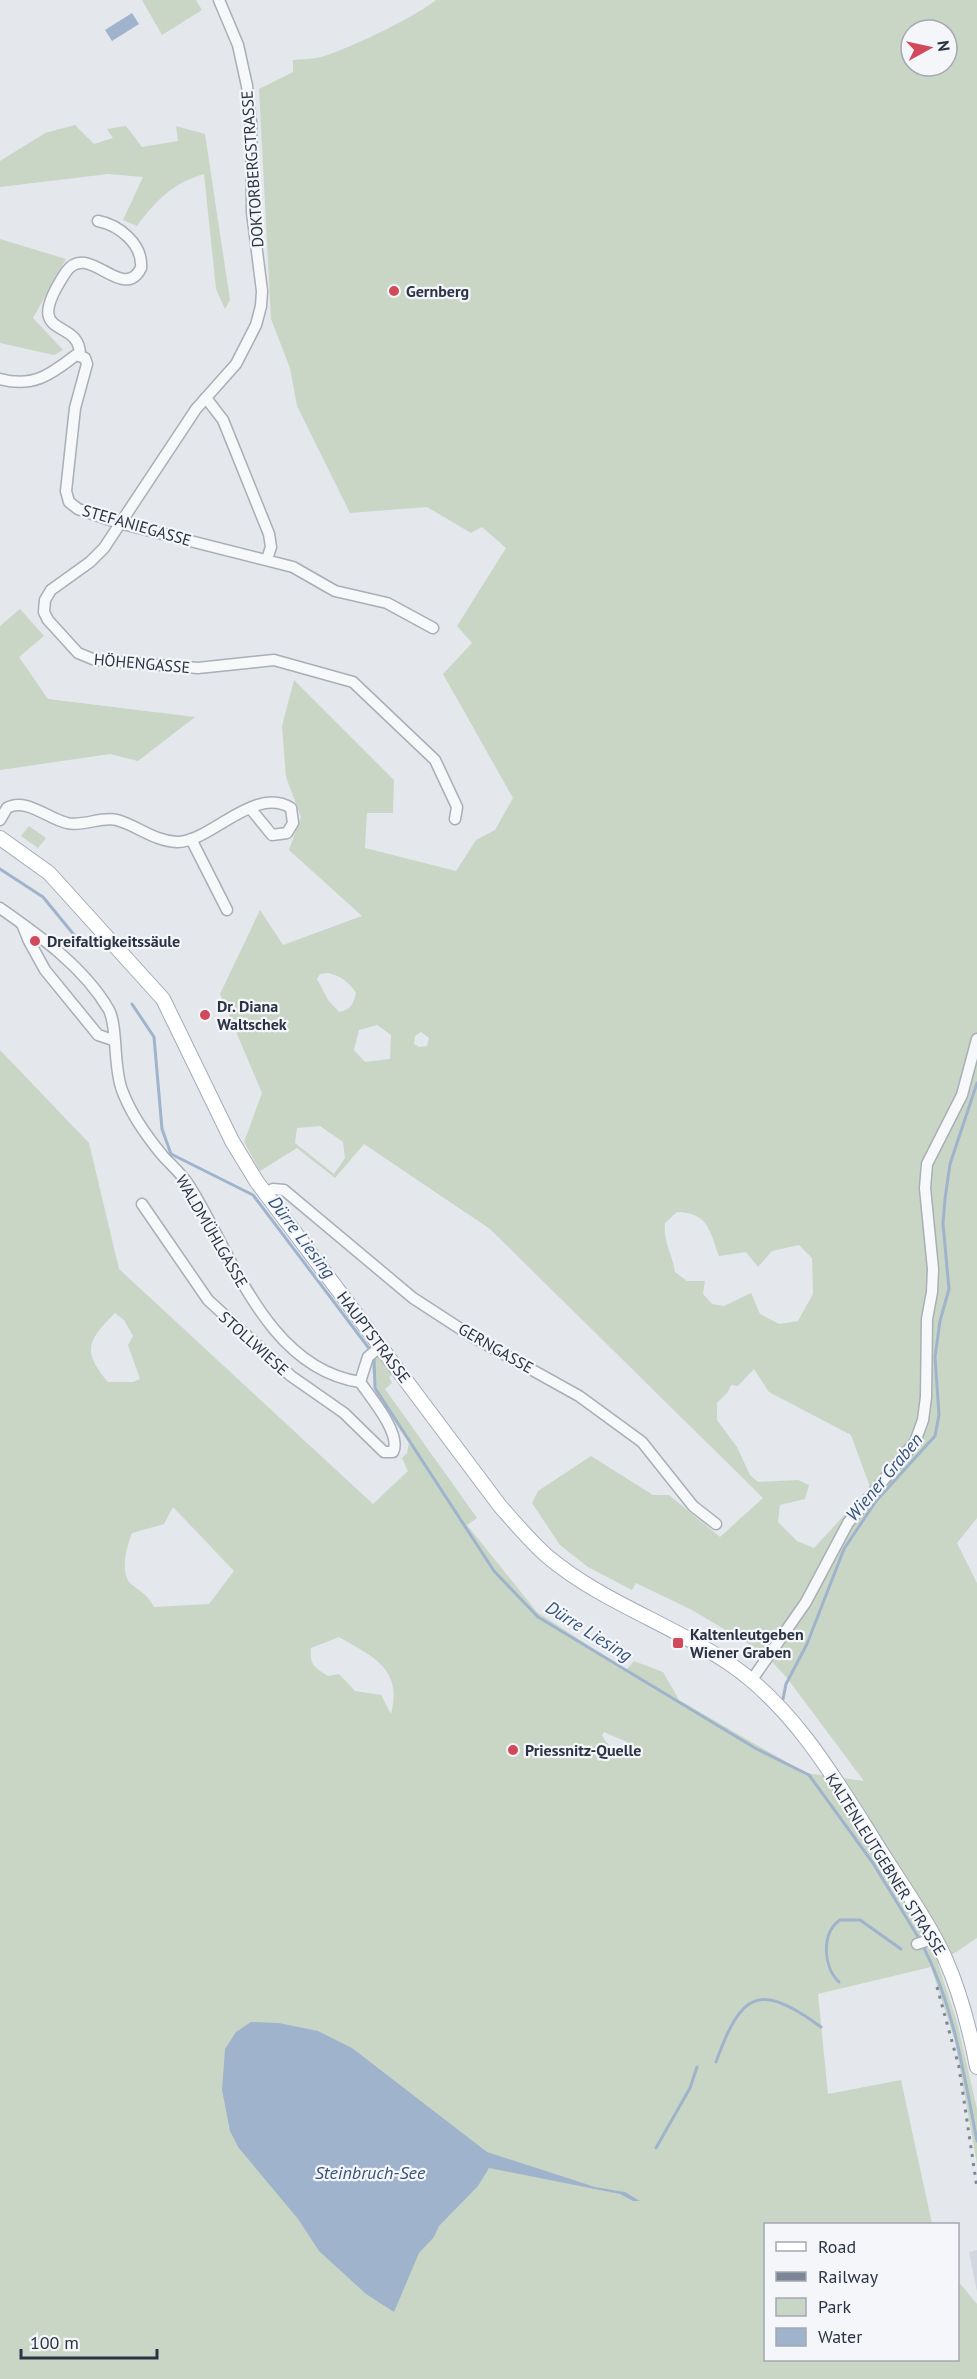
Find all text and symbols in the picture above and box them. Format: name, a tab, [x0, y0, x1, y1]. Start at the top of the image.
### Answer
north arrow	[899, 18, 959, 78]
text: N	[933, 39, 954, 53]
street label: DOKTORBERGSTRASSE	[237, 90, 267, 248]
place label: Gernberg	[406, 281, 469, 301]
marker: Gernberg	[387, 284, 401, 298]
street label: STEFANIEGASSE	[80, 500, 194, 550]
street label: HÖHENGASSE	[93, 649, 191, 677]
place label: Dreifaltigkeitssäule	[47, 931, 180, 951]
marker: Dreifaltigkeitssäule	[28, 934, 42, 948]
place label: Dr. Diana Waltschek	[217, 996, 287, 1034]
marker: Dr. Diana Waltschek	[198, 1008, 212, 1022]
street label: WALDMÜHLGASSE	[172, 1171, 252, 1291]
water label: Dürre Liesing	[263, 1191, 341, 1283]
street label: HAUPTSTRASSE	[333, 1287, 415, 1387]
street label: STOLLWIESE	[215, 1307, 293, 1379]
street label: GERNGASSE	[455, 1318, 537, 1378]
water label: Wiener Graben	[841, 1428, 927, 1526]
water label: Dürre Liesing	[542, 1595, 636, 1667]
place label: Kaltenleutgeben Wiener Graben	[690, 1624, 804, 1662]
marker: Kaltenleutgeben Wiener Graben	[671, 1636, 685, 1650]
place label: Priessnitz-Quelle	[525, 1740, 641, 1760]
marker: Priessnitz-Quelle	[506, 1743, 520, 1757]
street label: KALTENLEUTGEBNER STRASSE	[822, 1769, 950, 1959]
water label: Steinbruch-See	[315, 2161, 426, 2184]
legend	[764, 2223, 959, 2361]
text: Road	[818, 2235, 856, 2258]
text: Railway	[818, 2265, 879, 2288]
text: Park	[818, 2295, 851, 2318]
scale bar	[21, 2322, 158, 2360]
text: Water	[818, 2325, 862, 2348]
text: 100 m	[30, 2331, 79, 2354]

